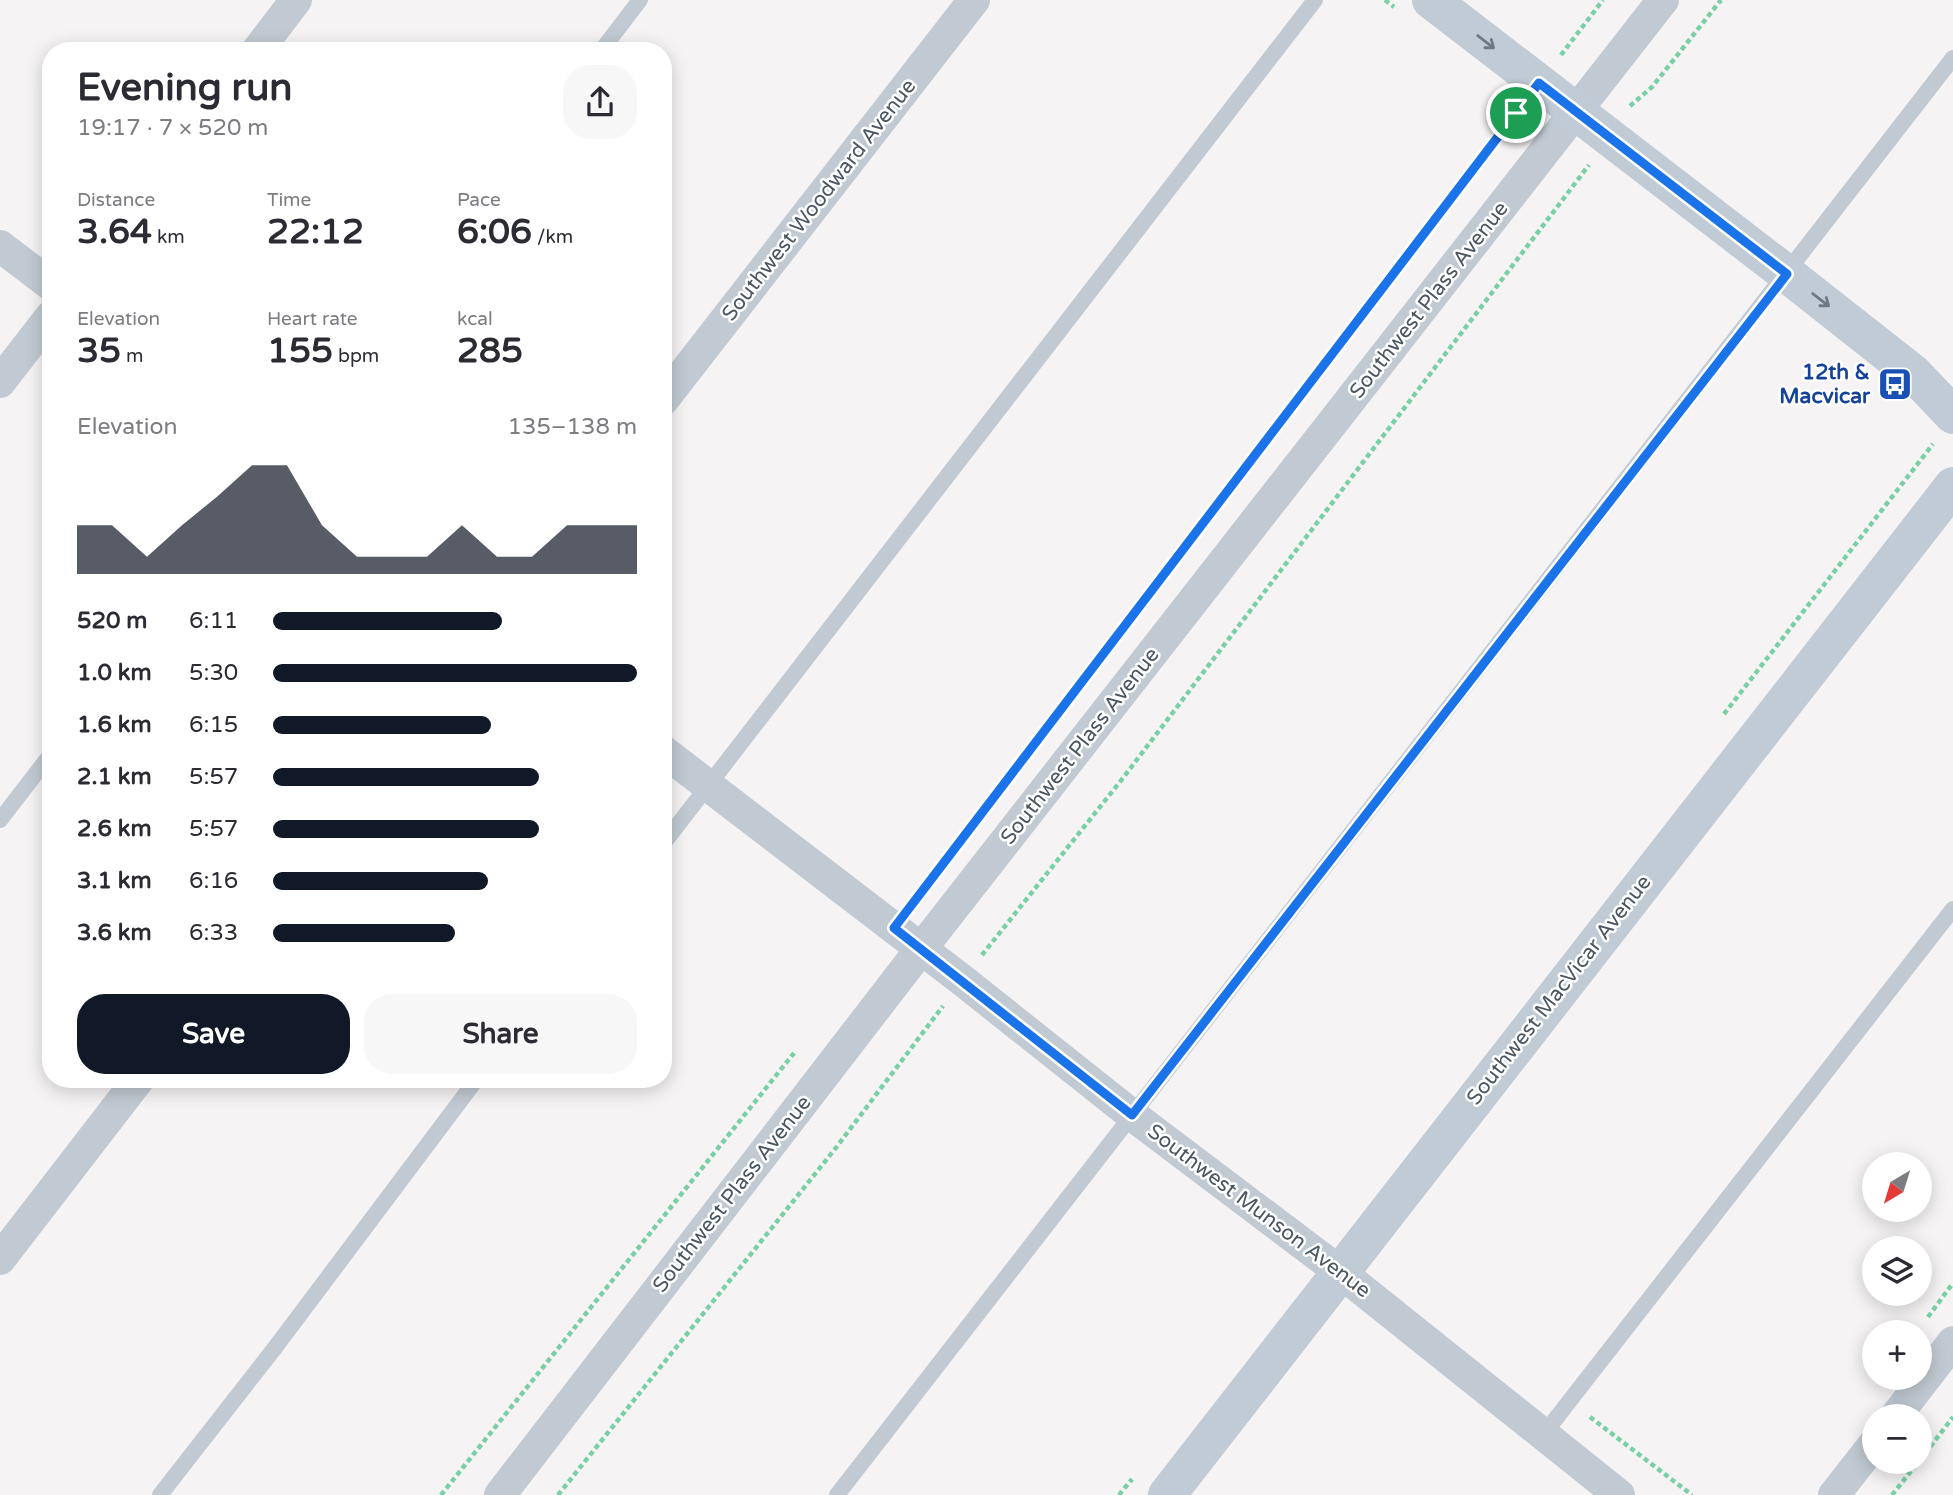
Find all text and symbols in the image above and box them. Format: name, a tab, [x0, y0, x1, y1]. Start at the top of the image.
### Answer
one-way arrow	[1476, 34, 1494, 49]
text: Evening run	[77, 65, 292, 111]
button: share	[563, 65, 637, 139]
street label: Southwest Woodward Avenue	[717, 74, 921, 326]
pin	[1486, 83, 1546, 143]
icon: arrive	[1497, 94, 1535, 132]
text: 19:17 · 7 × 520 m	[77, 114, 268, 142]
text: Distance	[77, 189, 155, 211]
text: Time	[267, 189, 311, 211]
text: Pace	[457, 189, 501, 211]
street label: Southwest Plass Avenue	[1344, 197, 1514, 403]
text: 3.64	[77, 211, 152, 253]
text: 22:12	[267, 211, 364, 253]
text: 6:06	[457, 211, 532, 253]
text: km	[152, 226, 185, 248]
text: /km	[532, 226, 573, 248]
one-way arrow	[1811, 293, 1829, 308]
text: Elevation	[77, 308, 160, 330]
text: Heart rate	[267, 308, 358, 330]
text: kcal	[457, 308, 493, 330]
text: 35	[77, 330, 121, 372]
text: 155	[267, 330, 333, 372]
text: 285	[457, 330, 523, 372]
text: m	[121, 345, 143, 367]
text: bpm	[333, 345, 379, 367]
place label: 12th & Macvicar	[1779, 360, 1871, 409]
bus stop icon: 12th & Macvicar	[1876, 365, 1914, 403]
text: Elevation	[77, 413, 178, 441]
text: 135–138 m	[508, 413, 637, 441]
text: 520 m	[77, 607, 147, 635]
text: 6:11	[189, 607, 238, 635]
street label: Southwest Plass Avenue	[995, 643, 1165, 849]
text: 1.0 km	[77, 659, 152, 687]
text: 5:30	[189, 659, 238, 687]
text: 1.6 km	[77, 711, 152, 739]
text: 6:15	[189, 711, 238, 739]
text: 2.1 km	[77, 763, 152, 791]
text: 5:57	[189, 763, 238, 791]
text: 2.6 km	[77, 815, 152, 843]
text: 5:57	[189, 815, 238, 843]
text: 3.1 km	[77, 867, 152, 895]
text: 6:16	[189, 867, 238, 895]
street label: Southwest MacVicar Avenue	[1461, 870, 1657, 1110]
text: 3.6 km	[77, 919, 152, 947]
text: 6:33	[189, 919, 238, 947]
button: Save	[77, 994, 350, 1074]
button: Share	[364, 994, 637, 1074]
street label: Southwest Plass Avenue	[647, 1091, 817, 1297]
street label: Southwest Munson Avenue	[1143, 1119, 1376, 1303]
north arrow	[1862, 1152, 1932, 1222]
map controls	[1862, 1152, 1932, 1474]
button: layers	[1862, 1236, 1932, 1306]
button: +	[1862, 1320, 1932, 1390]
button: −	[1862, 1404, 1932, 1474]

